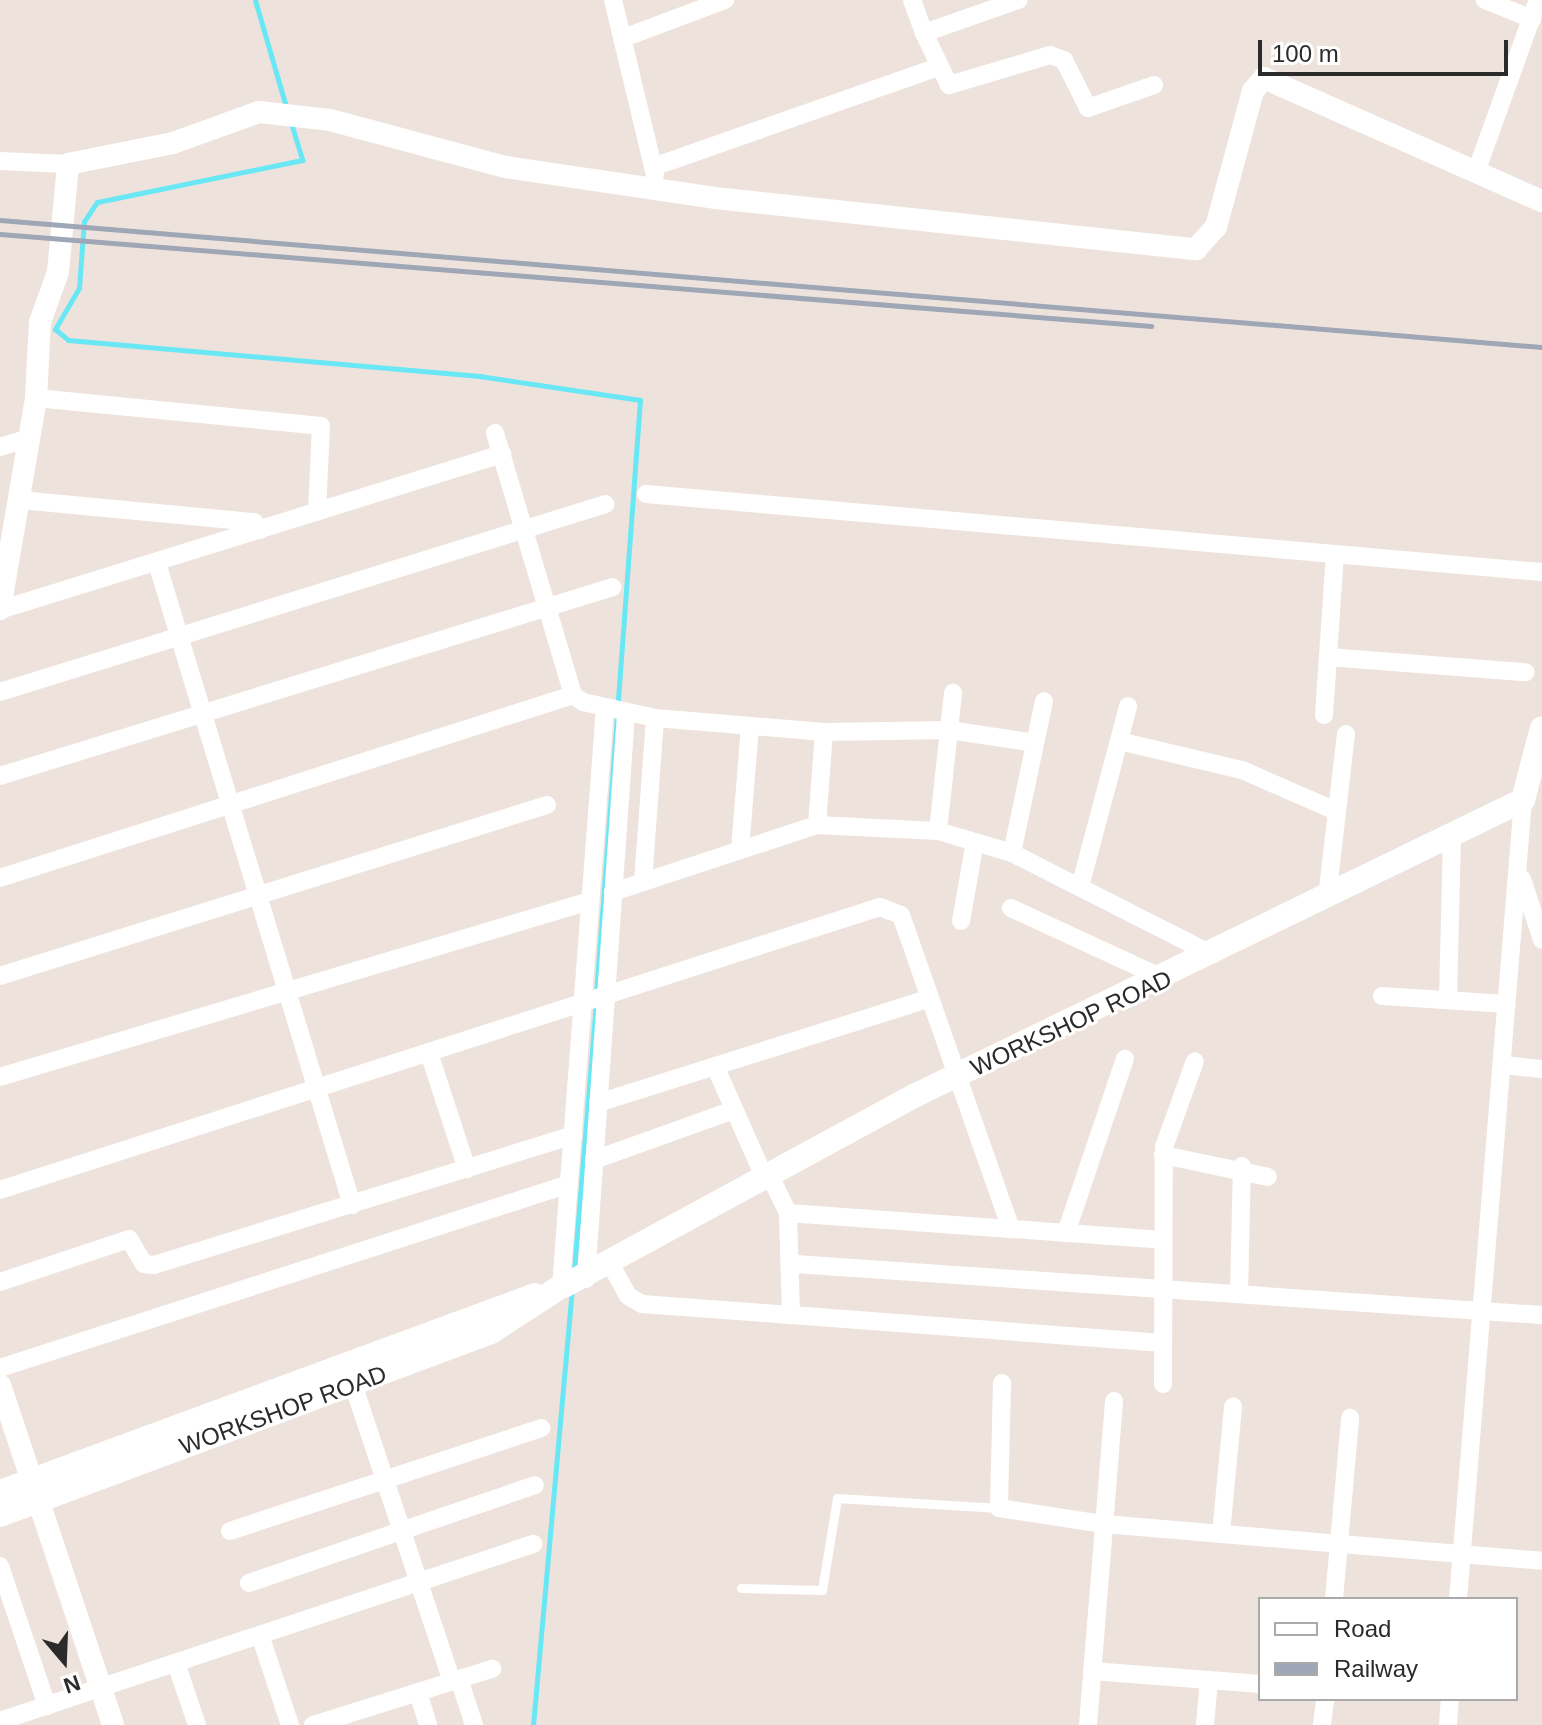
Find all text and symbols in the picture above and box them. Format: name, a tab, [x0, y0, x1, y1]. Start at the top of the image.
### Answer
scale bar	[1262, 24, 1512, 74]
text: 100 m	[1272, 40, 1339, 67]
street label: WORKSHOP ROAD	[966, 964, 1176, 1082]
street label: WORKSHOP ROAD	[175, 1359, 391, 1461]
legend	[1258, 1597, 1518, 1701]
text: Road	[1334, 1615, 1391, 1642]
north arrow	[24, 1621, 104, 1701]
text: Railway	[1334, 1655, 1418, 1682]
text: N	[60, 1670, 84, 1699]

